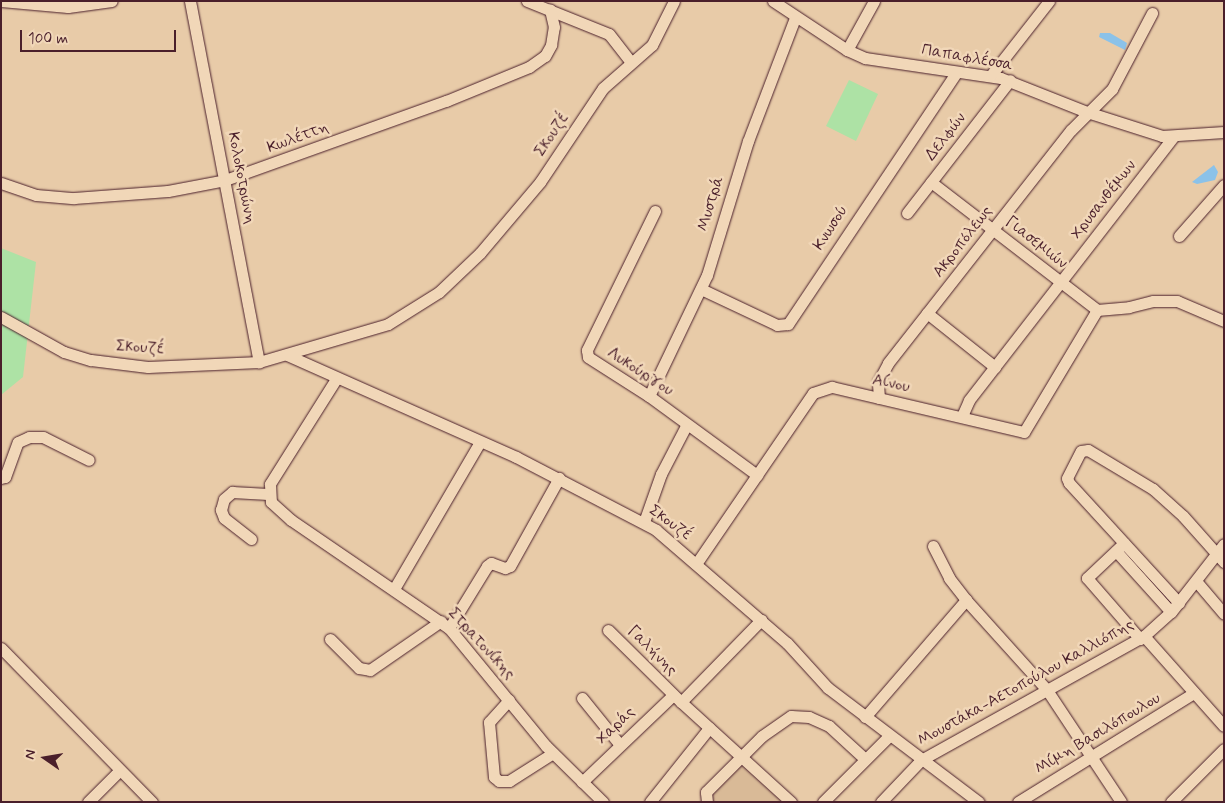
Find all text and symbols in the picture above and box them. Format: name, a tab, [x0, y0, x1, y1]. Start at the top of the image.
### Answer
scale bar	[22, 20, 179, 52]
text: 100 m	[28, 29, 68, 49]
street label: Παπαφλέσσα	[920, 41, 1014, 75]
street label: Δελφών	[921, 109, 971, 165]
street label: Σκουζέ	[531, 110, 573, 160]
street label: Κωλέττη	[265, 118, 331, 158]
street label: Κολοκοτρώνη	[223, 130, 259, 226]
street label: Χρυσανθέμων	[1067, 157, 1141, 243]
street label: Μυστρά	[694, 174, 728, 234]
street label: Κνωσού	[809, 202, 853, 254]
street label: Ακροπόλεως	[929, 202, 997, 282]
street label: Γιασεμιών	[1001, 213, 1071, 273]
street label: Σκουζέ	[115, 337, 165, 359]
street label: Λυκούργου	[603, 343, 677, 401]
street label: Αίνου	[871, 371, 911, 397]
street label: Σκουζέ	[645, 501, 695, 545]
street label: Στρατονίκης	[444, 604, 518, 684]
street label: Μουστάκα-Αετοπούλου Καλλιόπης	[915, 615, 1137, 751]
street label: Γαλήνης	[623, 622, 681, 680]
street label: Μίμη Βασιλόπουλου	[1032, 689, 1164, 779]
street label: Χαράς	[593, 703, 639, 749]
north arrow	[20, 733, 70, 783]
text: N	[21, 748, 40, 761]

